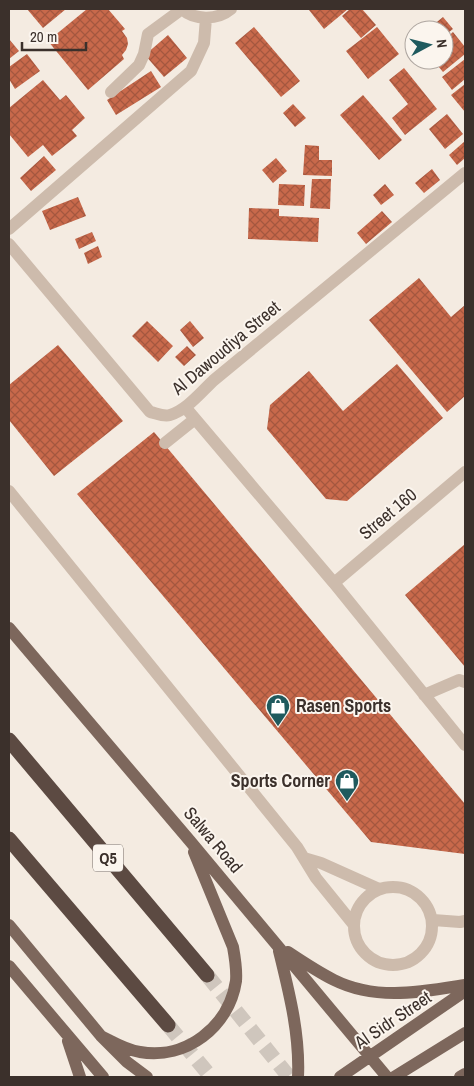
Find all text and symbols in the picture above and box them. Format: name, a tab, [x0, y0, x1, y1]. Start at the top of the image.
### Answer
scale bar	[22, 20, 86, 52]
north arrow	[404, 20, 454, 70]
text: 20 m	[30, 26, 57, 47]
text: N	[432, 38, 451, 49]
street label: Al Dawoudiya Street	[165, 295, 285, 401]
street label: Street 160	[354, 482, 422, 545]
shop icon: Rasen Sports	[265, 693, 291, 727]
place label: Rasen Sports	[296, 693, 391, 718]
place label: Sports Corner	[231, 768, 330, 793]
shop icon: Sports Corner	[334, 768, 360, 802]
street label: Salwa Road	[178, 801, 249, 878]
road number: Q5	[93, 844, 123, 871]
street label: Al Sidr Street	[349, 985, 436, 1055]

